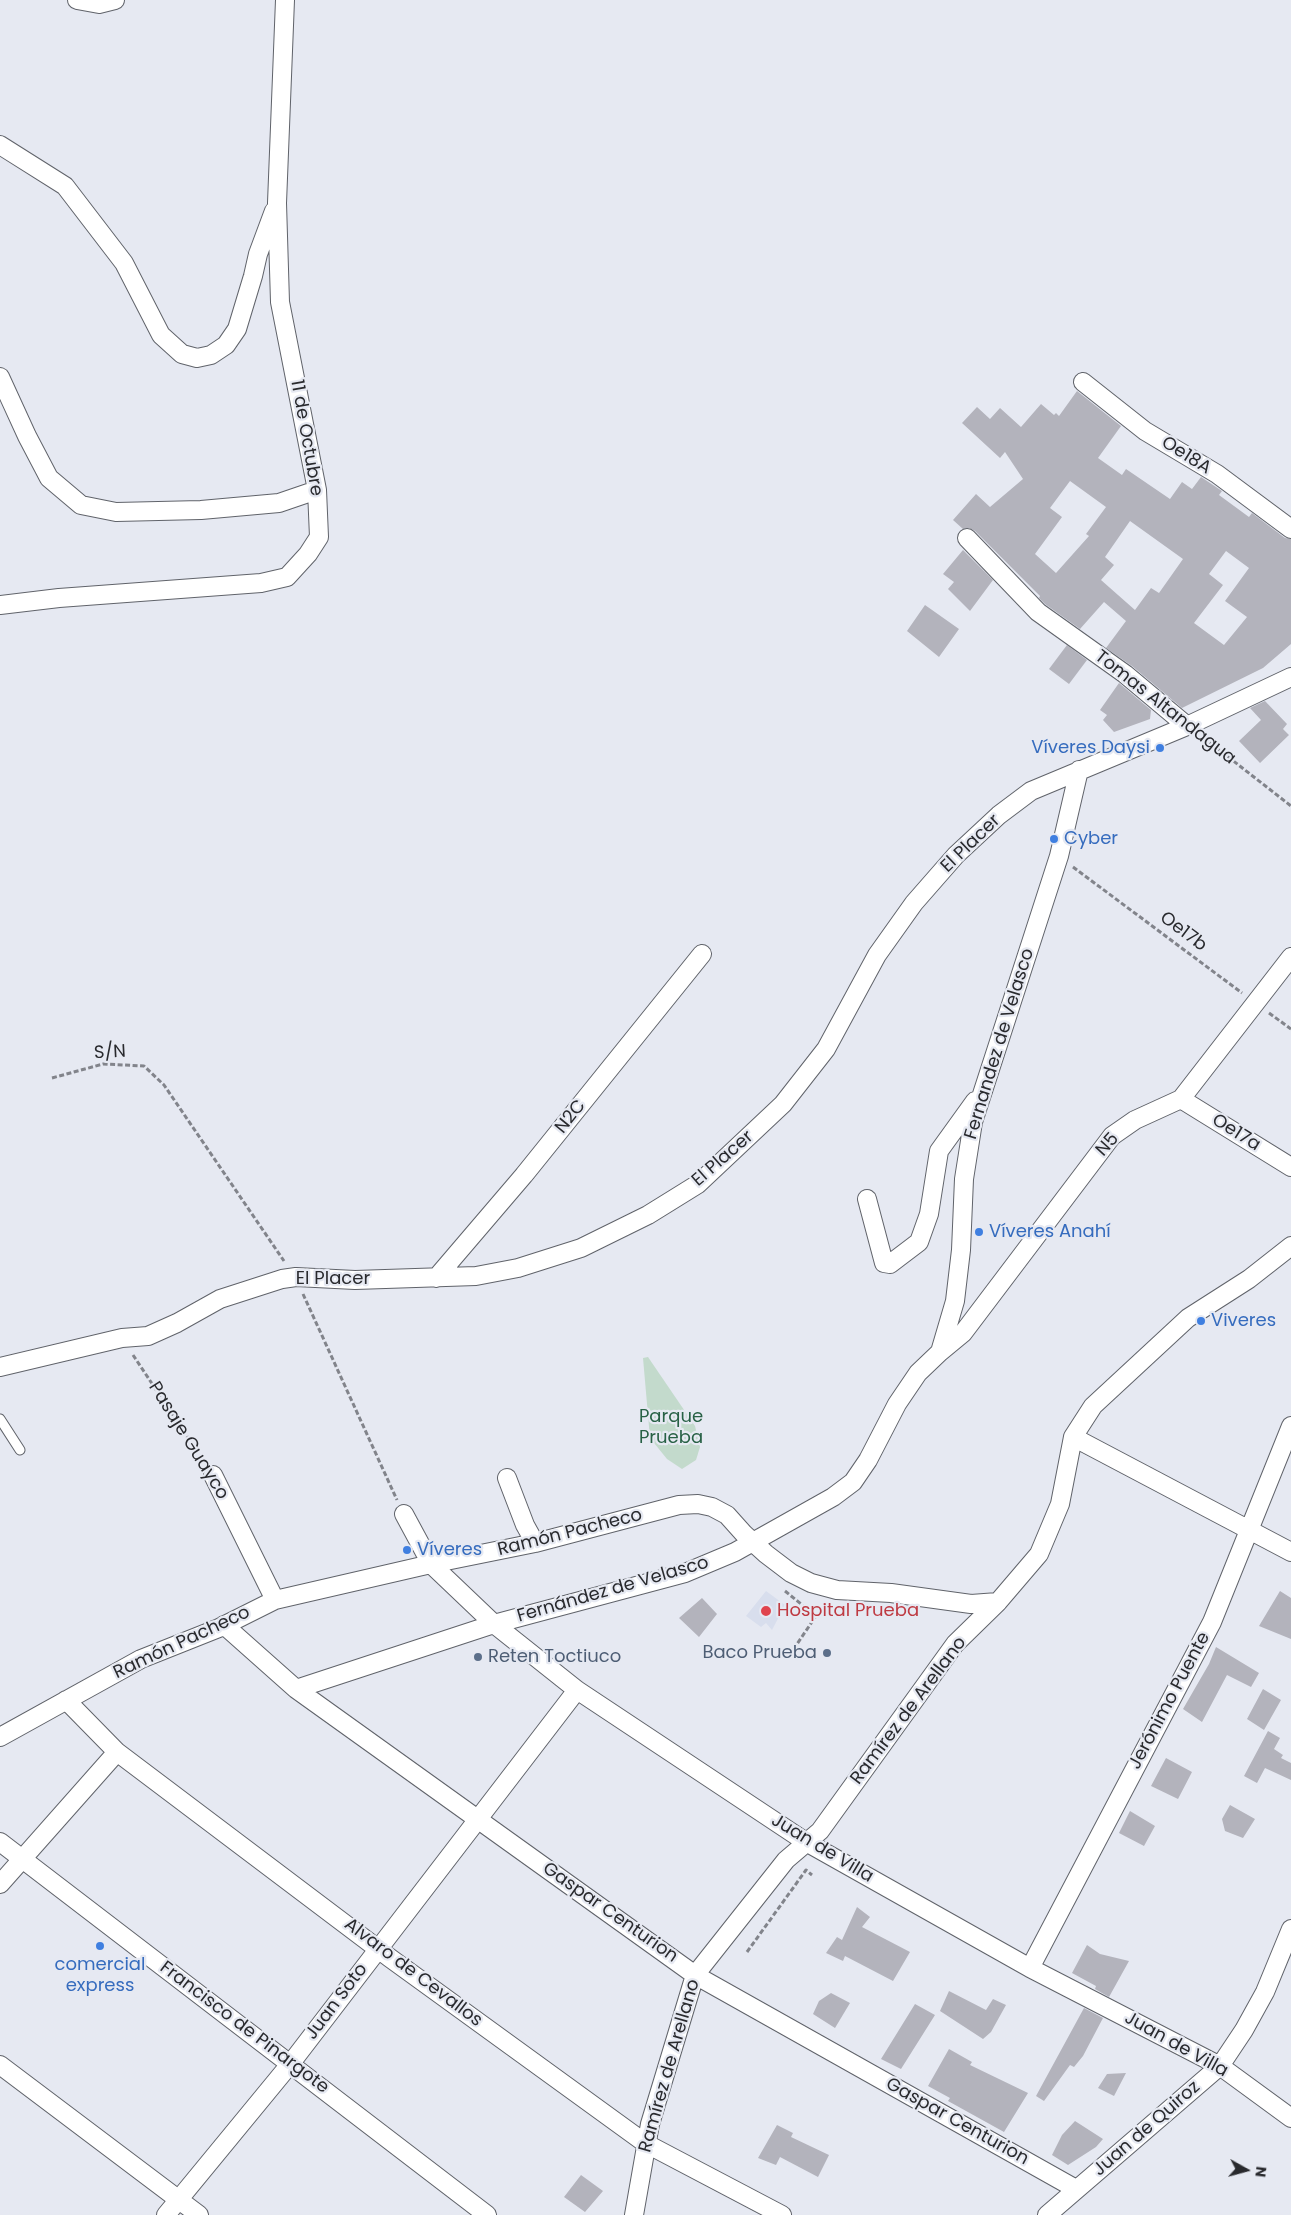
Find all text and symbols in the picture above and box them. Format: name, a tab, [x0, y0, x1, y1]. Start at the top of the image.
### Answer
street label: 11 de Octubre	[285, 378, 327, 498]
street label: Oe18A	[1157, 432, 1215, 480]
street label: Tomas Altandagua	[1090, 646, 1240, 770]
place label: Víveres Daysi	[1031, 737, 1150, 759]
marker: Víveres Daysi	[1154, 742, 1166, 754]
street label: El Placer	[937, 810, 1005, 878]
place label: Cyber	[1064, 828, 1118, 850]
marker: Cyber	[1048, 833, 1060, 845]
street label: Oe17b	[1155, 907, 1211, 957]
street label: Fernandez de Velasco	[961, 946, 1039, 1142]
street label: S/N	[94, 1041, 126, 1065]
street label: N2C	[551, 1096, 591, 1138]
street label: Oe17a	[1208, 1110, 1264, 1156]
street label: El Placer	[688, 1126, 758, 1192]
street label: N5	[1092, 1129, 1124, 1161]
place label: Víveres Anahí	[989, 1221, 1111, 1243]
marker: Víveres Anahí	[973, 1226, 985, 1238]
street label: El Placer	[296, 1268, 370, 1290]
place label: Viveres	[1211, 1310, 1276, 1332]
marker: Viveres	[1195, 1315, 1207, 1327]
street label: Pasaje Guayco	[143, 1378, 233, 1504]
park label: Parque Prueba	[639, 1406, 703, 1448]
street label: Ramón Pacheco	[496, 1505, 644, 1561]
place label: Víveres	[417, 1539, 482, 1561]
marker: Víveres	[401, 1544, 413, 1556]
street label: Fernández de Velasco	[515, 1552, 711, 1628]
place label: Hospital Prueba	[777, 1600, 919, 1622]
street label: Ramón Pacheco	[110, 1602, 254, 1684]
marker: Hospital Prueba	[759, 1604, 773, 1618]
street label: Jerónimo Puente	[1125, 1629, 1215, 1773]
street label: Ramírez de Arellano	[846, 1633, 972, 1789]
place label: Baco Prueba	[702, 1642, 817, 1664]
place label: Reten Toctiuco	[488, 1646, 621, 1668]
marker: Baco Prueba	[821, 1647, 833, 1659]
marker: Reten Toctiuco	[472, 1651, 484, 1663]
street label: Juan de Villa	[767, 1810, 877, 1888]
street label: Gaspar Centurion	[538, 1858, 682, 1968]
street label: Alvaro de Cevallos	[340, 1914, 486, 2032]
marker: comercial express	[94, 1940, 106, 1952]
place label: comercial express	[55, 1954, 145, 1996]
street label: Francisco de Pinargote	[155, 1957, 333, 2099]
street label: Juan Soto	[301, 1960, 373, 2044]
street label: Ramírez de Arellano	[635, 1977, 705, 2155]
street label: Juan de Villa	[1120, 2008, 1232, 2082]
street label: Gaspar Centurion	[882, 2074, 1032, 2170]
street label: Juan de Quiroz	[1089, 2077, 1205, 2181]
north arrow	[1221, 2145, 1271, 2195]
text: N	[1250, 2165, 1271, 2178]

